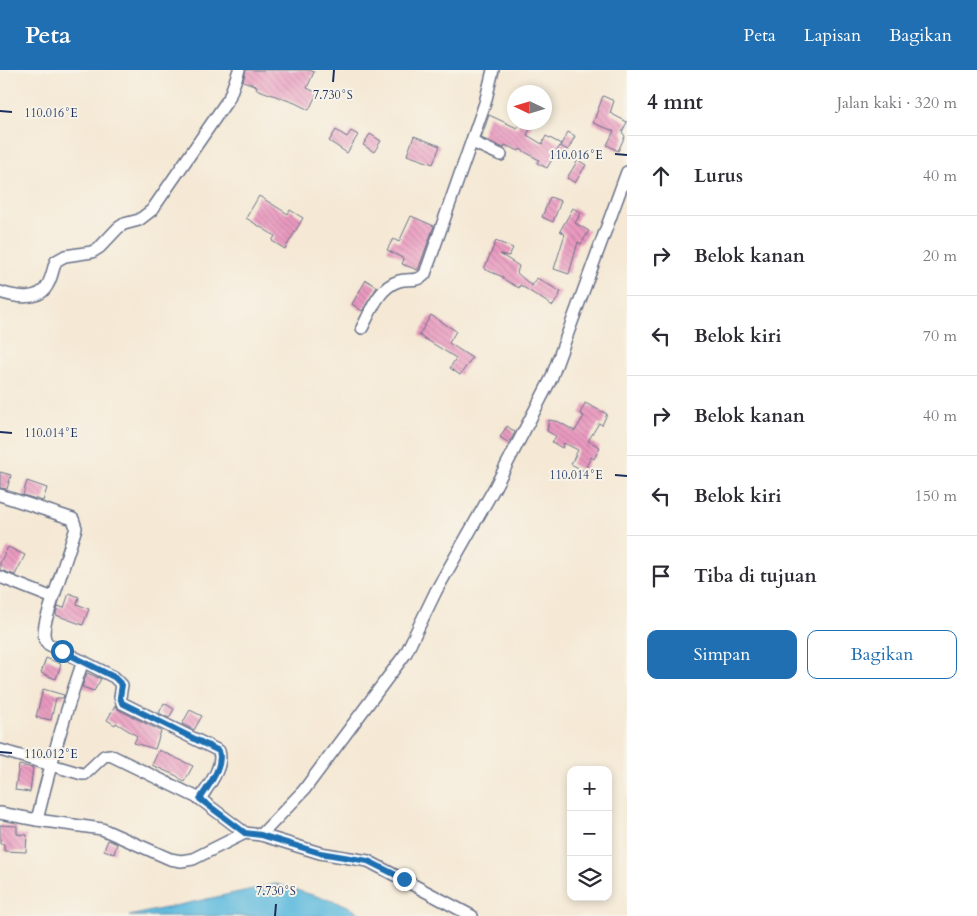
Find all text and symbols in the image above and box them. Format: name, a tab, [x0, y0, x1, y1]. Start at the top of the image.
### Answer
text: Peta	[25, 19, 71, 52]
text: Peta	[744, 23, 776, 48]
text: Lapisan	[804, 23, 861, 48]
text: Bagikan	[889, 23, 952, 48]
north arrow	[507, 85, 552, 130]
text: 7.730°S	[313, 87, 353, 103]
text: 4 mnt	[647, 88, 703, 117]
text: Jalan kaki · 320 m	[837, 92, 957, 114]
text: 110.016°E	[24, 105, 78, 121]
text: 110.016°E	[549, 147, 603, 163]
icon: ahead	[647, 162, 675, 190]
text: Lurus	[694, 163, 743, 189]
text: 40 m	[923, 165, 957, 187]
icon: right	[647, 242, 675, 270]
text: Belok kanan	[694, 243, 805, 269]
text: 20 m	[923, 245, 957, 267]
icon: left	[647, 322, 675, 350]
text: Belok kiri	[694, 323, 781, 349]
text: 70 m	[923, 325, 957, 347]
icon: right	[647, 402, 675, 430]
text: Belok kanan	[694, 403, 805, 429]
text: 40 m	[923, 405, 957, 427]
text: 110.014°E	[24, 425, 78, 441]
text: 110.014°E	[549, 467, 603, 483]
icon: left	[647, 482, 675, 510]
text: Belok kiri	[694, 483, 781, 509]
text: 150 m	[915, 485, 957, 507]
icon: arrive	[647, 562, 675, 590]
text: Tiba di tujuan	[694, 563, 817, 589]
button: Simpan	[647, 630, 797, 679]
button: Bagikan	[807, 630, 957, 679]
route start	[51, 640, 74, 663]
text: 110.012°E	[24, 746, 78, 762]
map controls	[567, 766, 612, 901]
button: +	[567, 766, 612, 811]
button: −	[567, 811, 612, 856]
button: layers	[567, 856, 612, 901]
route end	[393, 868, 416, 891]
text: 7.730°S	[256, 883, 296, 899]

